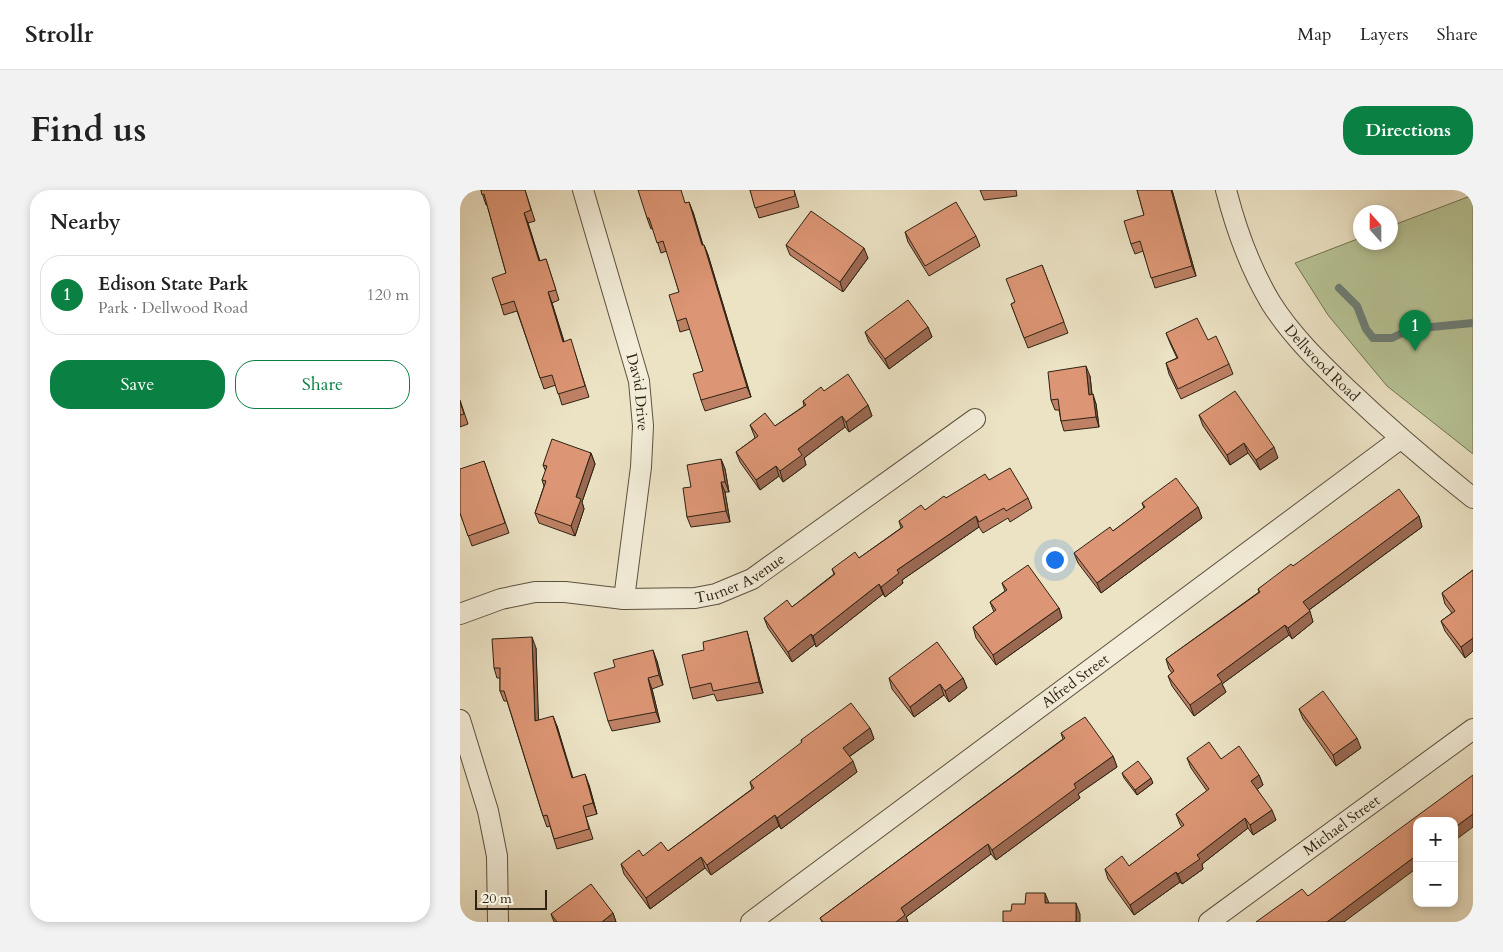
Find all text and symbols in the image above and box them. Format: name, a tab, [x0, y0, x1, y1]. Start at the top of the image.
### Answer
text: Strollr	[25, 18, 93, 51]
text: Map	[1297, 22, 1332, 47]
text: Layers	[1360, 22, 1409, 47]
text: Share	[1437, 22, 1478, 47]
text: Find us	[30, 106, 146, 154]
button: Directions	[1343, 106, 1473, 155]
north arrow	[1353, 205, 1398, 250]
text: Nearby	[50, 208, 121, 237]
text: Edison State Park	[98, 271, 248, 297]
text: 1	[63, 284, 71, 306]
text: 120 m	[367, 284, 409, 306]
text: Park · Dellwood Road	[98, 297, 248, 319]
pin: 1	[1399, 310, 1431, 351]
street label: Dellwood Road	[1280, 320, 1364, 406]
street label: David Drive	[621, 351, 653, 432]
button: Save	[50, 360, 225, 409]
button: Share	[235, 360, 410, 409]
your location	[1042, 547, 1068, 573]
street label: Turner Avenue	[693, 549, 789, 608]
street label: Alfred Street	[1037, 649, 1113, 713]
street label: Michael Street	[1299, 790, 1384, 860]
map controls	[1413, 817, 1458, 907]
button: +	[1413, 817, 1458, 862]
button: −	[1413, 862, 1458, 907]
scale bar	[475, 887, 548, 910]
text: 20 m	[482, 889, 512, 908]

